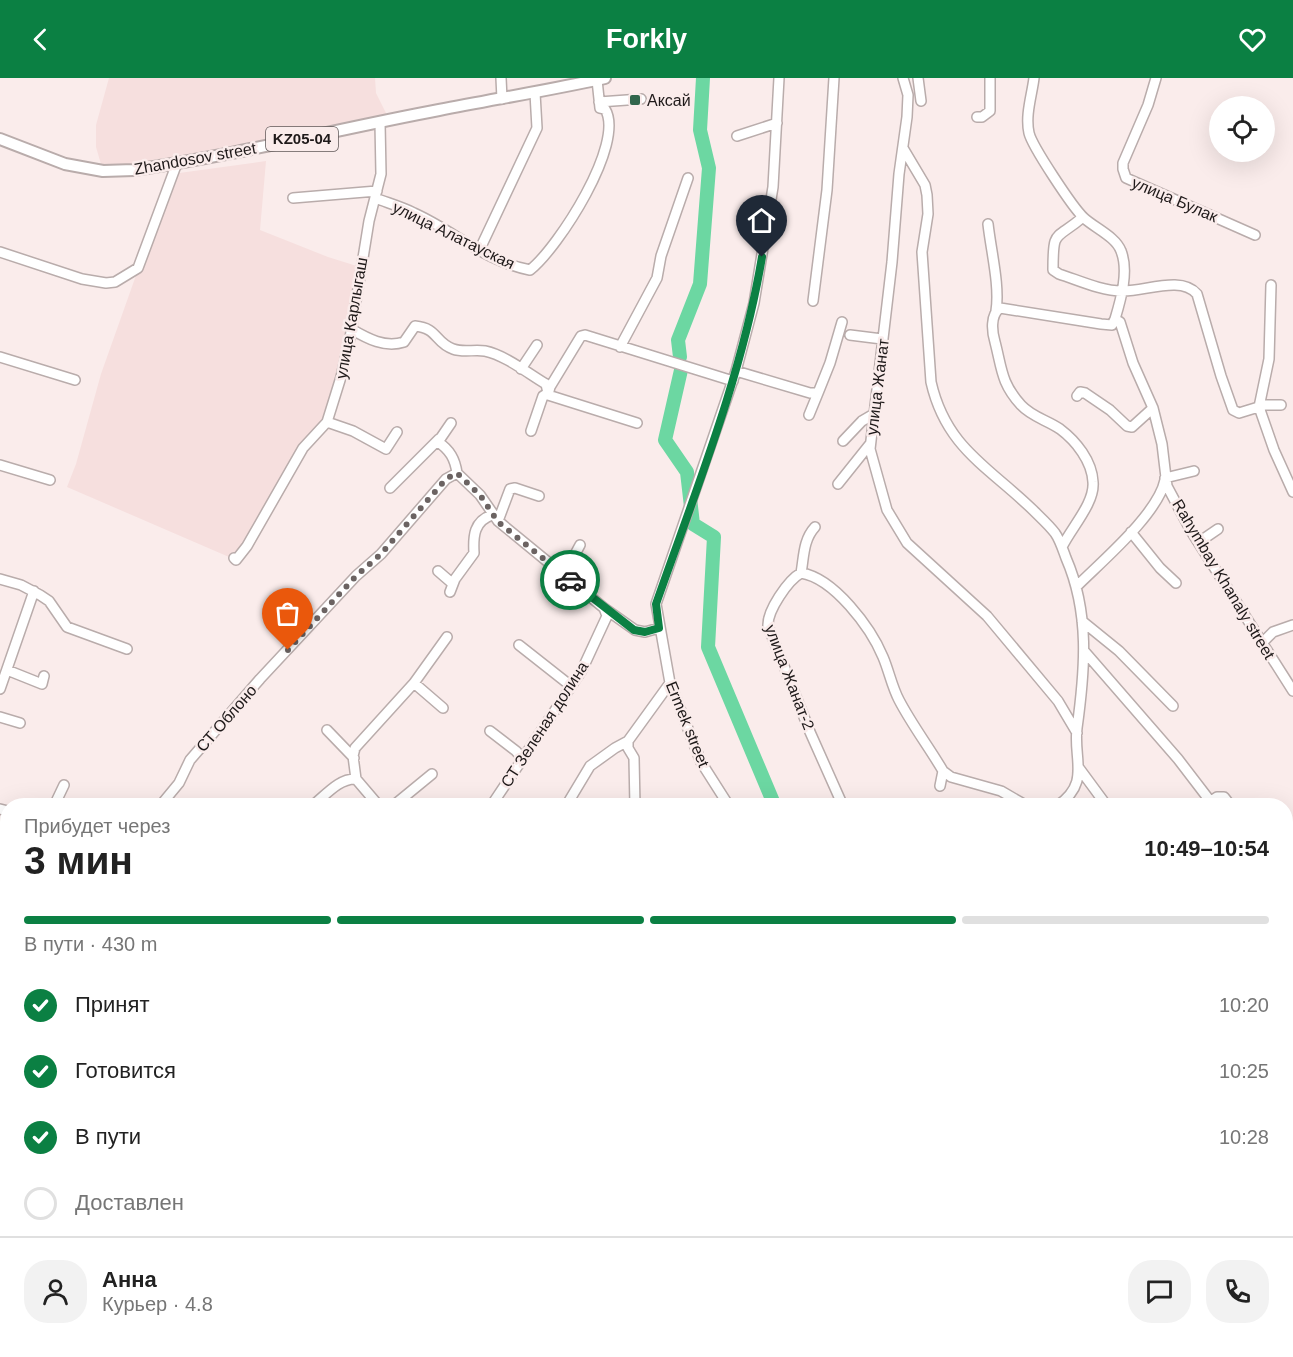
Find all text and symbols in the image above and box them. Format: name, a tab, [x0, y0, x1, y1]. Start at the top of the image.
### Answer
icon: back	[24, 23, 57, 56]
icon: heart	[1236, 23, 1269, 56]
text: Forkly	[606, 24, 687, 54]
place label: Аксай	[647, 92, 691, 109]
marker: Аксай	[628, 93, 642, 107]
map controls	[1209, 96, 1275, 162]
button: locate	[1209, 96, 1275, 162]
road number: KZ05-04	[266, 127, 338, 151]
street label: Zhandosov street	[133, 139, 258, 178]
street label: улица Булак	[1129, 174, 1221, 226]
pin	[736, 195, 787, 257]
street label: улица Алатауская	[390, 199, 518, 272]
icon: home	[745, 204, 778, 237]
street label: улица Карлыгаш	[332, 256, 371, 380]
street label: улица Жанат	[863, 337, 892, 436]
street label: Rahymbay Khanaly street	[1169, 496, 1278, 663]
courier	[540, 550, 600, 610]
icon: car	[554, 564, 587, 597]
pin	[262, 588, 313, 650]
icon: bag	[271, 597, 304, 630]
street label: улица Жанат-2	[762, 622, 817, 732]
street label: СТ Зеленая долина	[497, 658, 591, 790]
street label: Ermek street	[663, 679, 713, 770]
street label: СТ Облоно	[193, 682, 260, 755]
text: Прибудет через	[24, 815, 170, 837]
text: 10:49–10:54	[1144, 836, 1269, 861]
text: 3 мин	[24, 839, 133, 882]
text: В пути · 430 m	[24, 933, 157, 955]
icon: check	[24, 989, 57, 1022]
text: Принят	[75, 992, 149, 1017]
text: 10:20	[1219, 994, 1269, 1016]
icon: check	[24, 1055, 57, 1088]
text: Готовится	[75, 1058, 176, 1083]
text: 10:25	[1219, 1060, 1269, 1082]
icon: check	[24, 1121, 57, 1154]
text: В пути	[75, 1124, 141, 1149]
text: 10:28	[1219, 1126, 1269, 1148]
text: Доставлен	[75, 1190, 184, 1215]
button: person	[24, 1260, 87, 1323]
button: chat	[1128, 1260, 1191, 1323]
button: phone	[1206, 1260, 1269, 1323]
text: Анна	[102, 1267, 157, 1292]
text: Курьер · 4.8	[102, 1293, 213, 1315]

